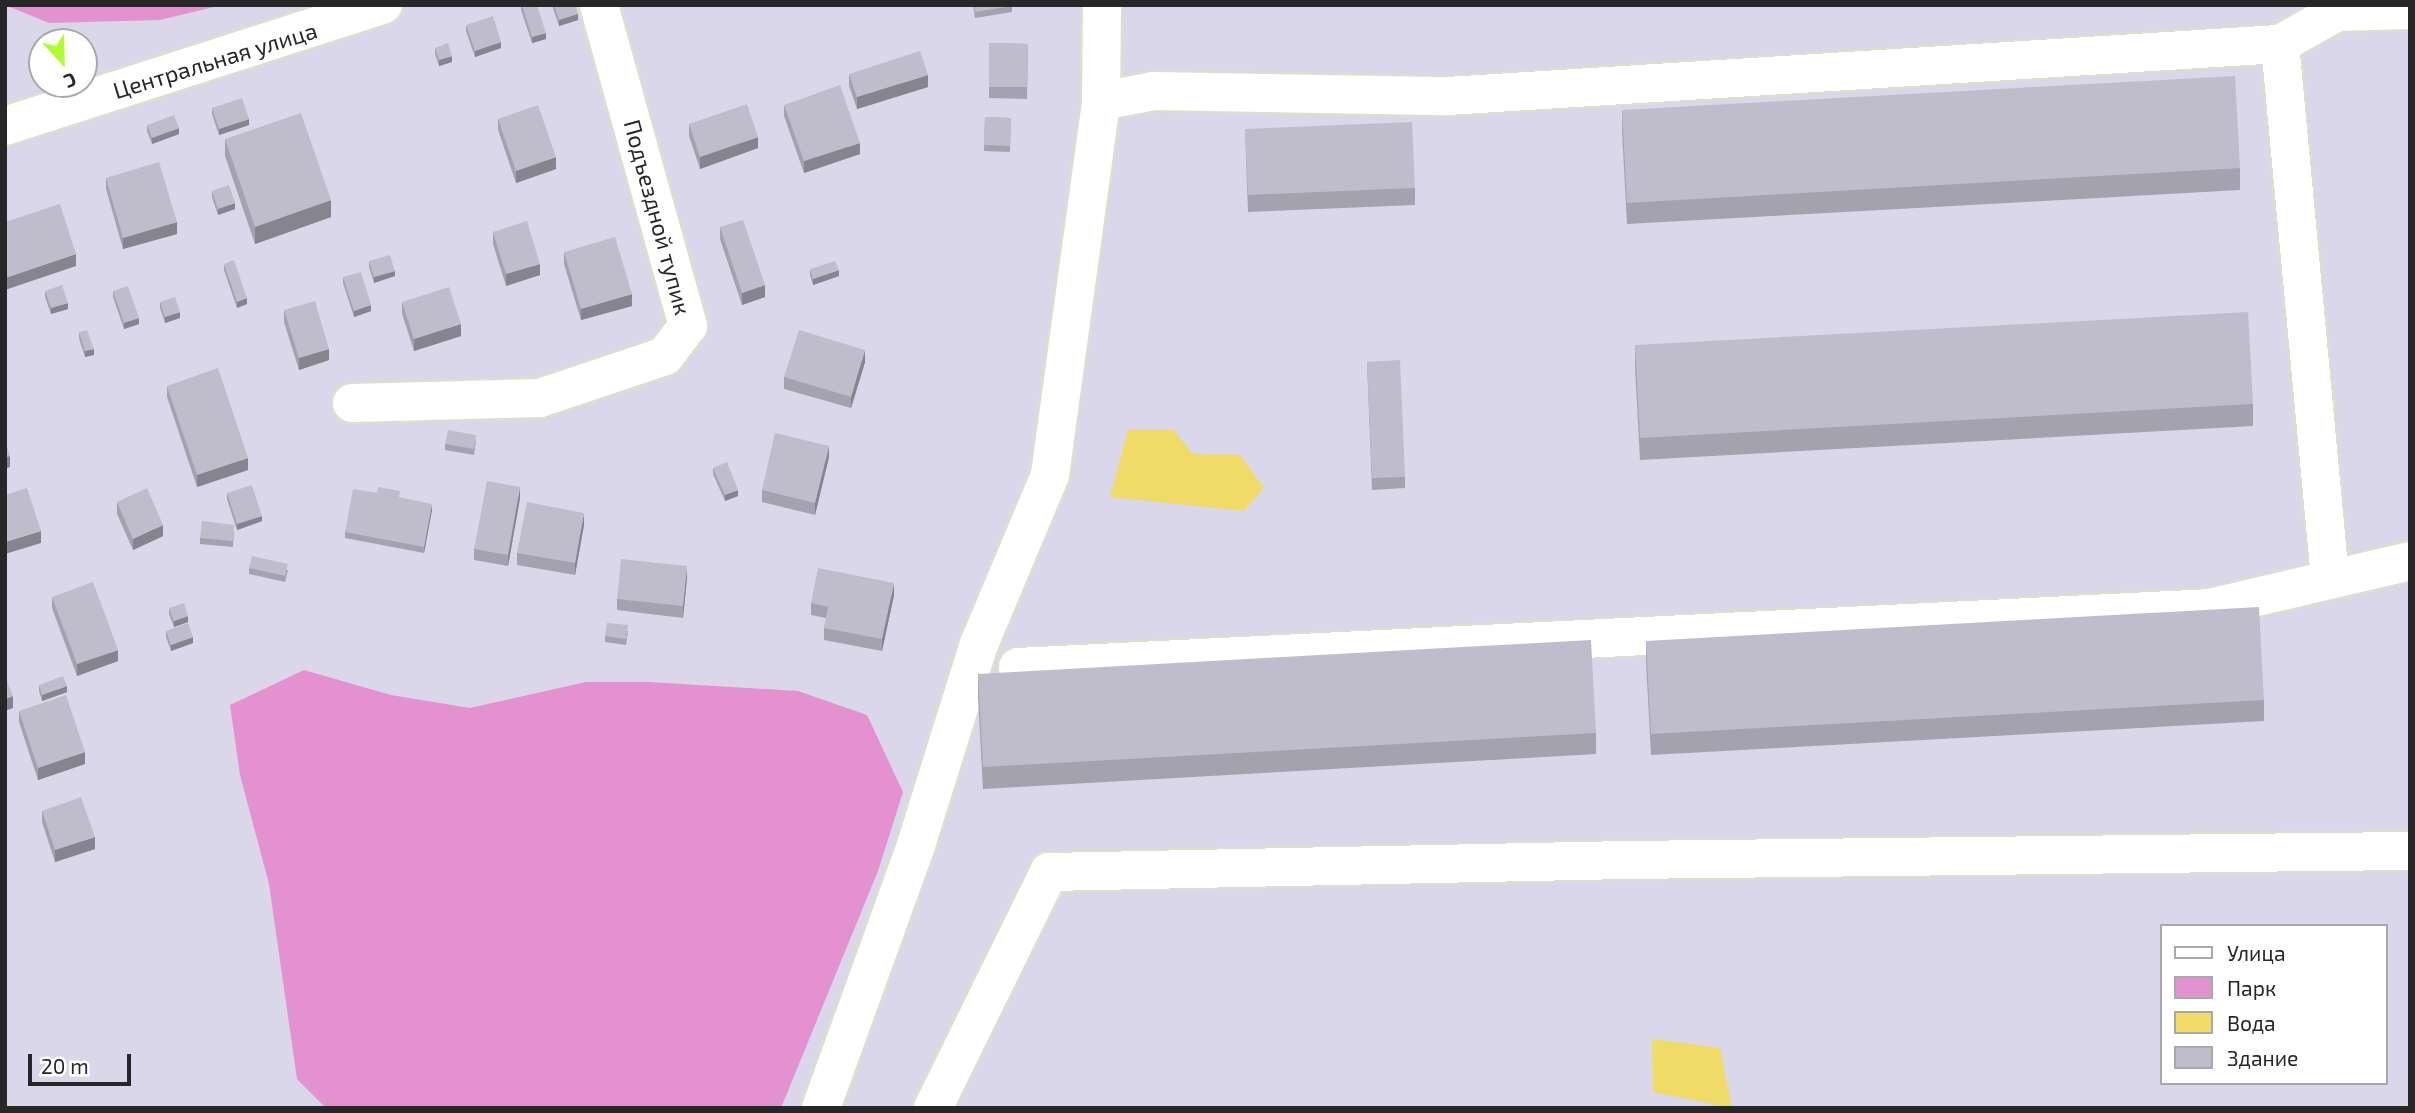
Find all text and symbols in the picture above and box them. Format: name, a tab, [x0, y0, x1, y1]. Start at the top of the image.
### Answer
street label: Центральная улица	[110, 16, 320, 104]
north arrow	[28, 28, 98, 98]
text: С	[61, 68, 80, 94]
street label: Подъездной тупик	[619, 116, 697, 318]
legend	[2160, 924, 2387, 1085]
text: Улица	[2227, 940, 2286, 965]
text: Парк	[2227, 975, 2276, 1000]
text: Вода	[2227, 1010, 2276, 1035]
scale bar	[32, 1040, 135, 1084]
text: Здание	[2227, 1045, 2298, 1070]
text: 20 m	[41, 1053, 89, 1078]

